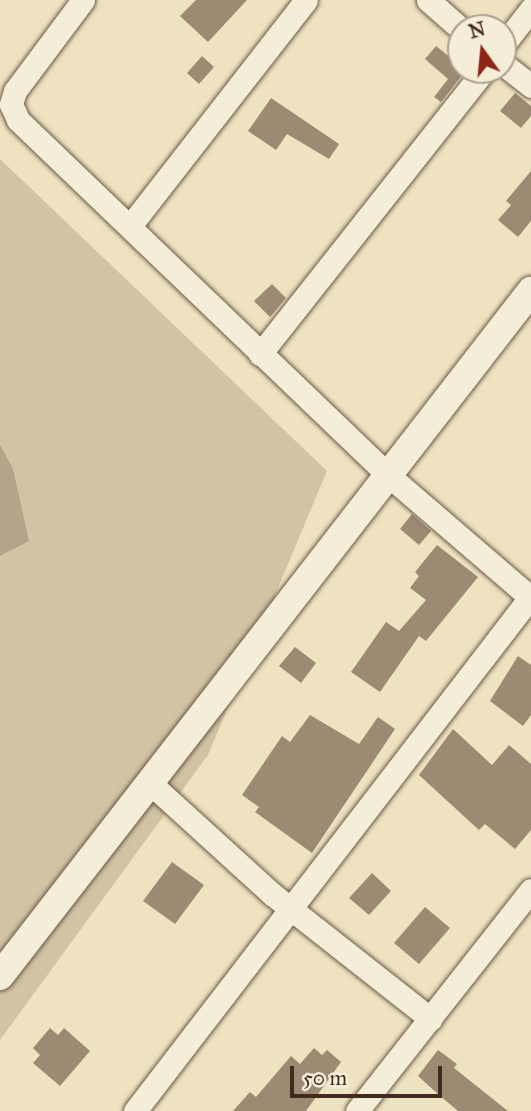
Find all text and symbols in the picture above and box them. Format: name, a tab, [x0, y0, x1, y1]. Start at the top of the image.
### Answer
north arrow	[447, 14, 517, 84]
text: N	[466, 17, 488, 43]
scale bar	[293, 1052, 445, 1096]
text: 50 m	[303, 1065, 347, 1091]

